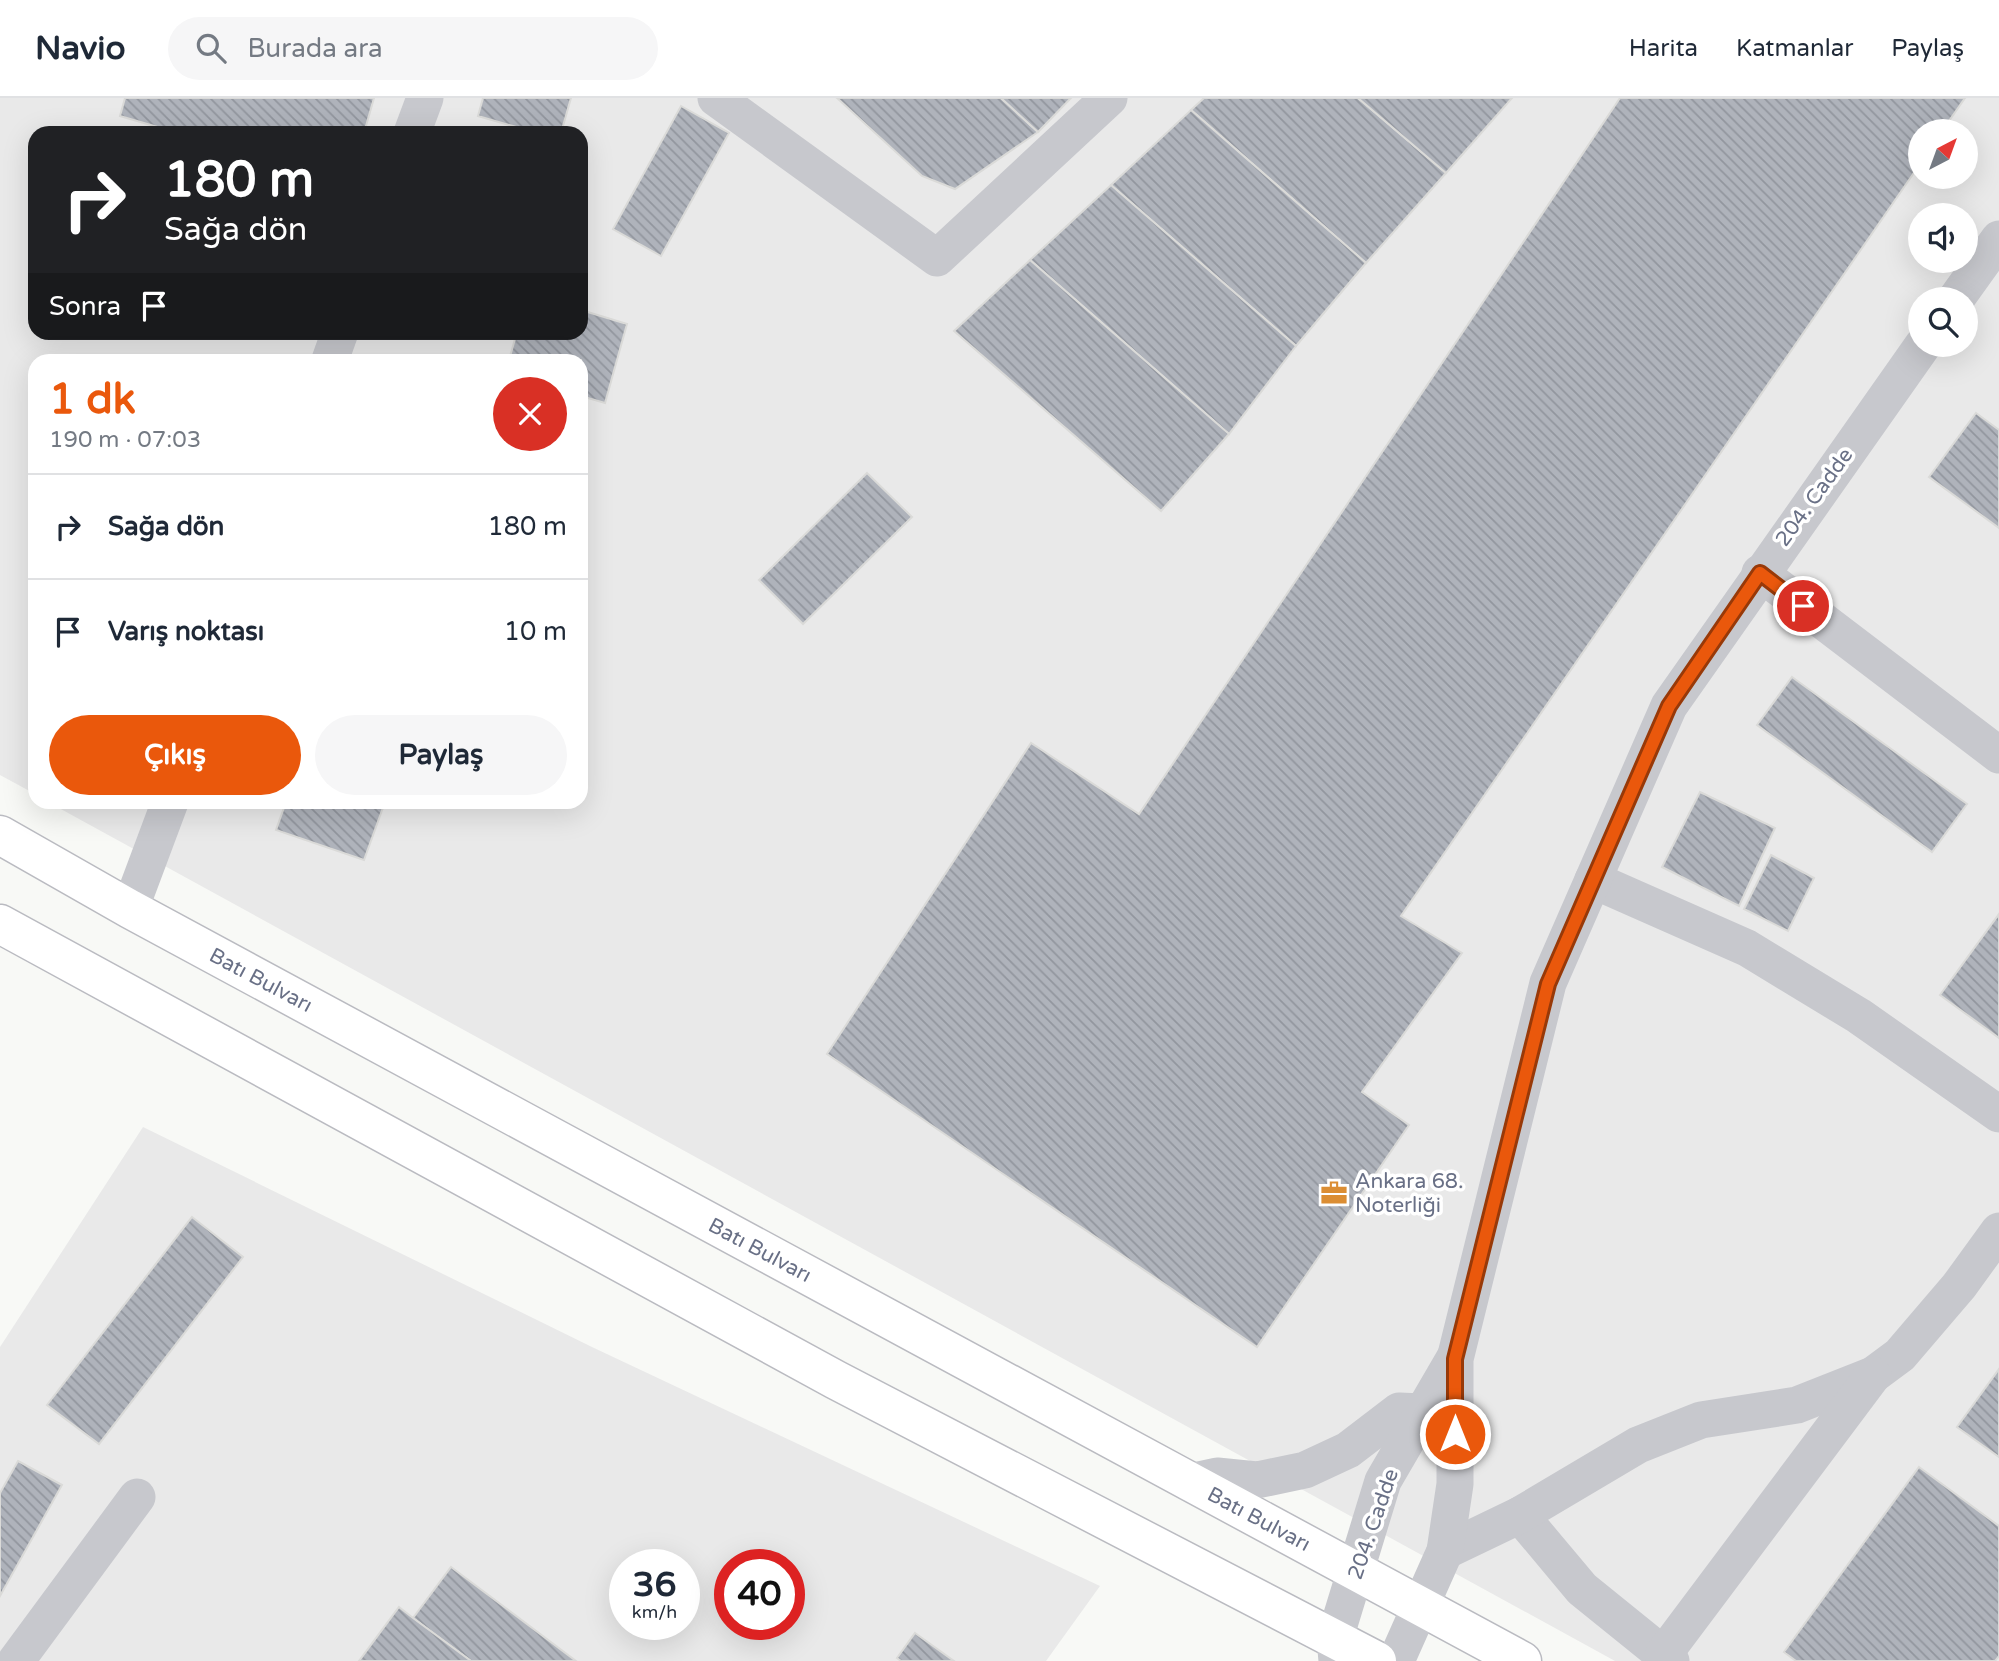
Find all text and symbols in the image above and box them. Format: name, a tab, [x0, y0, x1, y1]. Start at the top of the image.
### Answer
search box	[168, 17, 658, 80]
text: Navio	[35, 29, 126, 68]
icon: search	[192, 29, 230, 67]
text: Burada ara	[248, 33, 383, 64]
text: Harita	[1629, 34, 1698, 63]
text: Katmanlar	[1736, 34, 1853, 63]
text: Paylaş	[1891, 34, 1964, 63]
north arrow	[1908, 119, 1978, 189]
map controls	[1908, 119, 1978, 357]
text: 180 m	[164, 151, 314, 210]
icon: right	[49, 154, 140, 245]
button: sound	[1908, 203, 1978, 273]
text: Sağa dön	[164, 211, 307, 249]
icon: arrive	[135, 287, 173, 325]
button: search	[1908, 287, 1978, 357]
text: Sonra	[49, 291, 121, 322]
text: 1 dk	[49, 374, 136, 425]
button: close	[493, 377, 567, 451]
text: 190 m · 07:03	[49, 426, 201, 454]
street label: 204. Cadde	[1770, 443, 1858, 551]
icon: right	[49, 508, 87, 546]
text: Sağa dön	[108, 511, 224, 542]
text: 180 m	[487, 511, 567, 542]
pin	[1773, 576, 1833, 636]
icon: arrive	[1784, 587, 1822, 625]
icon: arrive	[49, 613, 87, 651]
text: Varış noktası	[108, 616, 264, 647]
text: 10 m	[504, 616, 567, 647]
button: Çıkış	[49, 715, 301, 795]
button: Paylaş	[315, 715, 567, 795]
street label: Batı Bulvarı	[205, 943, 317, 1018]
place label: Ankara 68. Noterliği	[1355, 1169, 1464, 1218]
office icon: Ankara 68. Noterliği	[1319, 1178, 1349, 1208]
street label: Batı Bulvarı	[704, 1213, 816, 1288]
position arrow	[1418, 1397, 1492, 1471]
street label: 204. Cadde	[1343, 1465, 1404, 1583]
street label: Batı Bulvarı	[1203, 1482, 1315, 1557]
speed limit sign: 40	[714, 1549, 805, 1640]
text: 36	[633, 1564, 676, 1606]
text: km/h	[632, 1601, 677, 1623]

